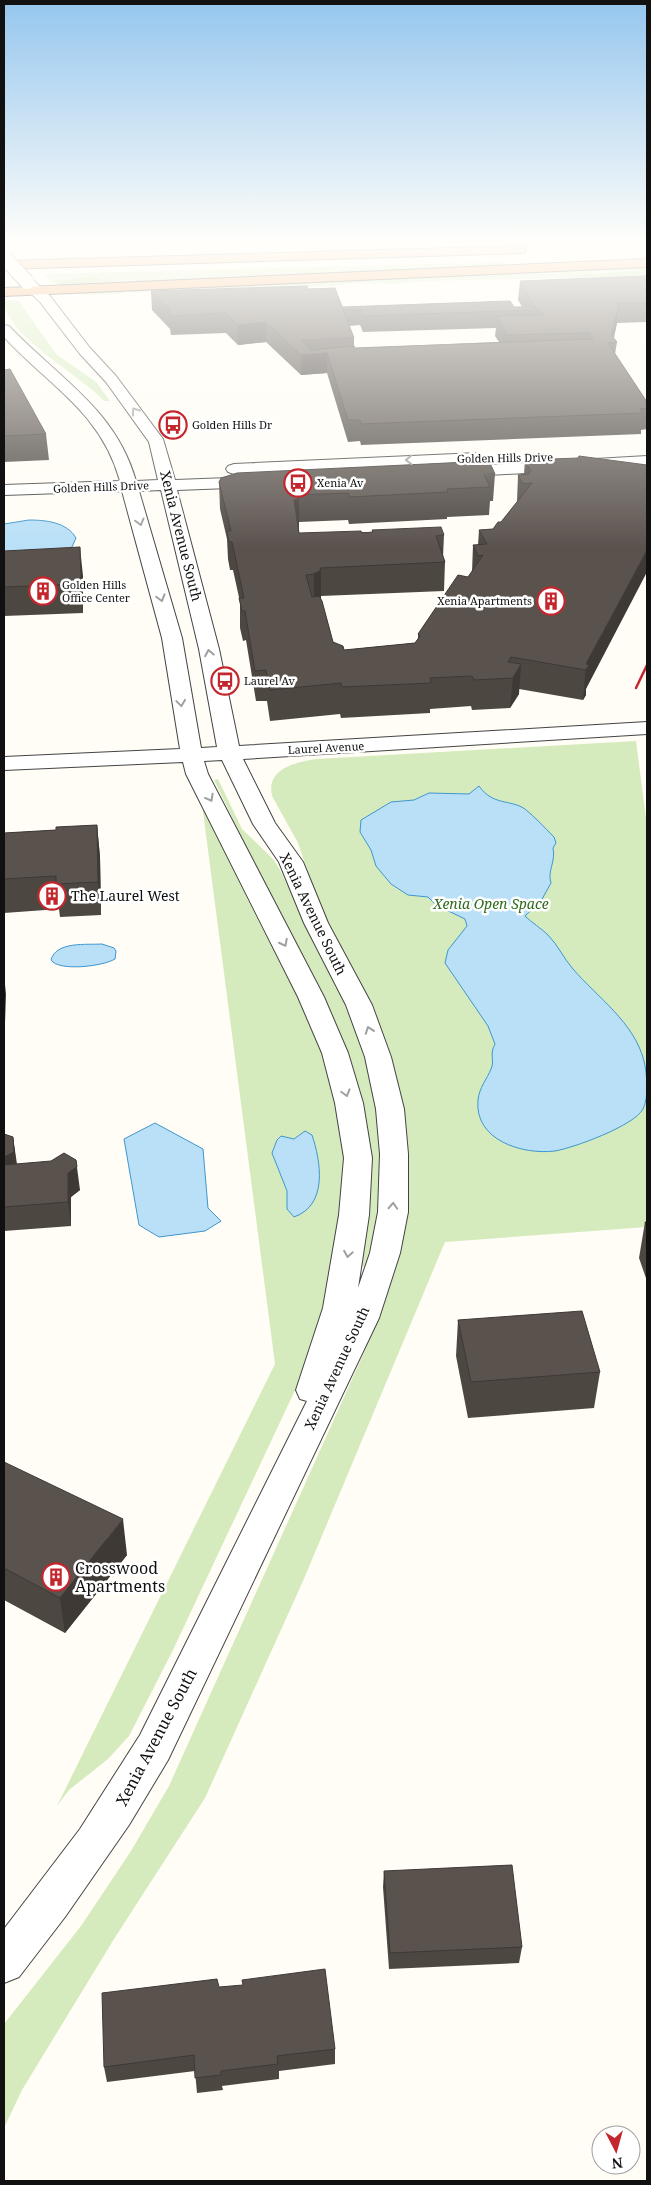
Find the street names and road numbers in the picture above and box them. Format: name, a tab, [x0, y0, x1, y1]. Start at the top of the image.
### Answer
street label: Golden Hills Drive	[457, 449, 553, 466]
street label: Xenia Avenue South	[156, 469, 207, 603]
street label: Golden Hills Drive	[53, 477, 149, 496]
street label: Laurel Avenue	[287, 738, 365, 757]
street label: Xenia Avenue South	[276, 849, 351, 978]
street label: Xenia Avenue South	[300, 1303, 373, 1432]
street label: Xenia Avenue South	[110, 1664, 202, 1810]

